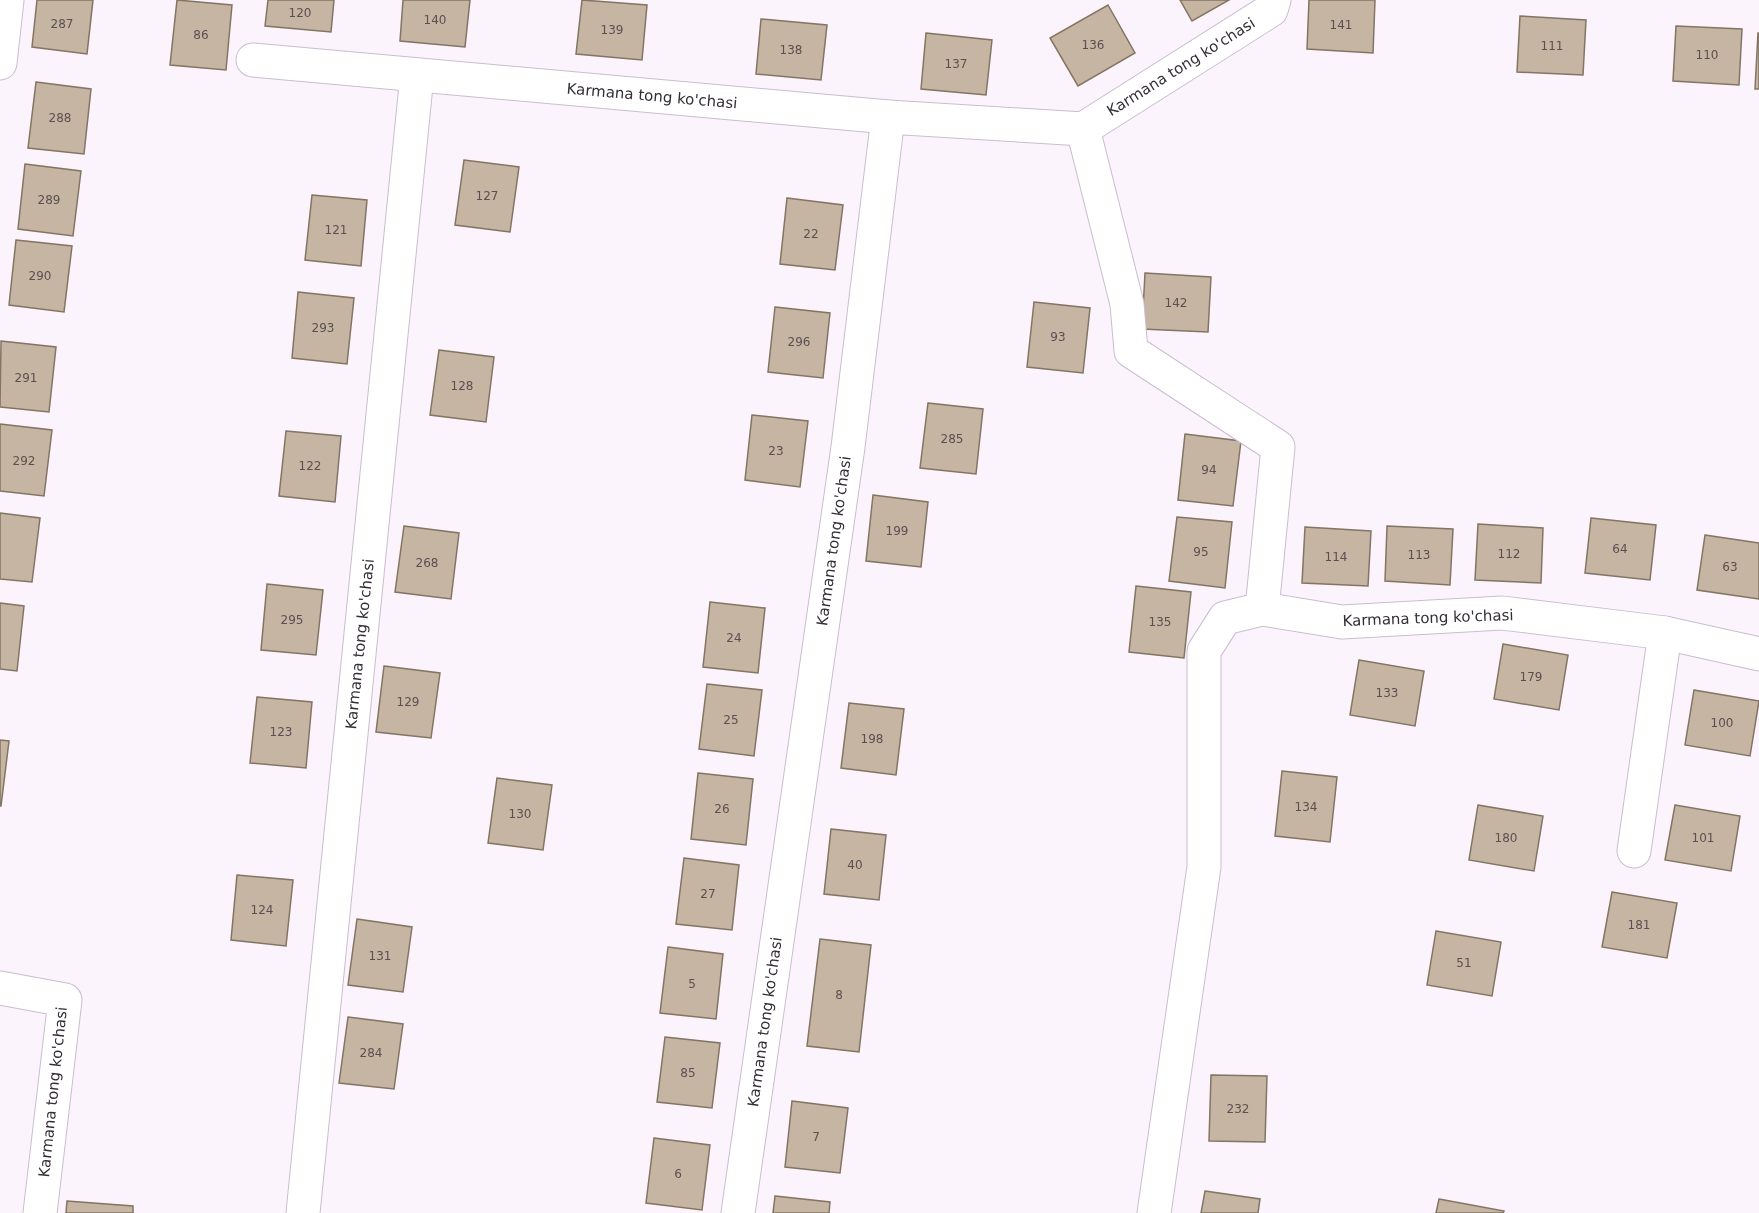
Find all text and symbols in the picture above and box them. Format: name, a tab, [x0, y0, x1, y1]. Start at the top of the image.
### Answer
house number: 120	[289, 6, 311, 20]
house number: 140	[424, 13, 446, 27]
street label: Karmana tong ko'chasi	[1104, 14, 1258, 120]
house number: 287	[51, 17, 73, 31]
house number: 141	[1330, 18, 1352, 32]
house number: 139	[601, 23, 623, 37]
house number: 86	[193, 28, 209, 42]
house number: 136	[1082, 38, 1104, 52]
house number: 111	[1541, 39, 1563, 53]
house number: 138	[780, 43, 802, 57]
house number: 110	[1696, 48, 1718, 62]
house number: 137	[945, 57, 967, 71]
street label: Karmana tong ko'chasi	[566, 80, 738, 112]
house number: 288	[49, 111, 71, 125]
house number: 127	[476, 189, 498, 203]
house number: 289	[38, 193, 60, 207]
house number: 121	[325, 223, 347, 237]
house number: 22	[803, 227, 819, 241]
house number: 290	[29, 269, 51, 283]
house number: 142	[1165, 296, 1187, 310]
house number: 293	[312, 321, 334, 335]
house number: 93	[1050, 330, 1066, 344]
house number: 296	[788, 335, 810, 349]
house number: 291	[15, 371, 37, 385]
house number: 128	[451, 379, 473, 393]
house number: 285	[941, 432, 963, 446]
house number: 23	[768, 444, 784, 458]
house number: 292	[13, 454, 35, 468]
street label: Karmana tong ko'chasi	[813, 455, 855, 627]
house number: 122	[299, 459, 321, 473]
house number: 94	[1201, 463, 1217, 477]
house number: 199	[886, 524, 908, 538]
house number: 64	[1612, 542, 1628, 556]
house number: 95	[1193, 545, 1209, 559]
house number: 112	[1498, 547, 1520, 561]
house number: 113	[1408, 548, 1430, 562]
house number: 114	[1325, 550, 1347, 564]
house number: 268	[416, 556, 438, 570]
street label: Karmana tong ko'chasi	[342, 558, 378, 730]
house number: 63	[1722, 560, 1738, 574]
street label: Karmana tong ko'chasi	[1342, 606, 1514, 630]
house number: 295	[281, 613, 303, 627]
house number: 135	[1149, 615, 1171, 629]
house number: 24	[726, 631, 742, 645]
house number: 179	[1520, 670, 1542, 684]
house number: 133	[1376, 686, 1398, 700]
house number: 129	[397, 695, 419, 709]
house number: 25	[723, 713, 739, 727]
house number: 100	[1711, 716, 1733, 730]
house number: 123	[270, 725, 292, 739]
house number: 198	[861, 732, 883, 746]
house number: 134	[1295, 800, 1317, 814]
house number: 26	[714, 802, 730, 816]
house number: 130	[509, 807, 531, 821]
house number: 180	[1495, 831, 1517, 845]
house number: 101	[1692, 831, 1714, 845]
house number: 40	[847, 858, 863, 872]
house number: 27	[700, 887, 716, 901]
house number: 124	[251, 903, 273, 917]
house number: 181	[1628, 918, 1650, 932]
street label: Karmana tong ko'chasi	[744, 936, 786, 1108]
house number: 131	[369, 949, 391, 963]
house number: 51	[1456, 956, 1472, 970]
house number: 5	[688, 977, 696, 991]
house number: 8	[835, 988, 843, 1002]
street label: Karmana tong ko'chasi	[35, 1006, 71, 1178]
house number: 284	[360, 1046, 382, 1060]
house number: 85	[680, 1066, 696, 1080]
house number: 232	[1227, 1102, 1249, 1116]
house number: 7	[812, 1130, 820, 1144]
house number: 6	[674, 1167, 682, 1181]

